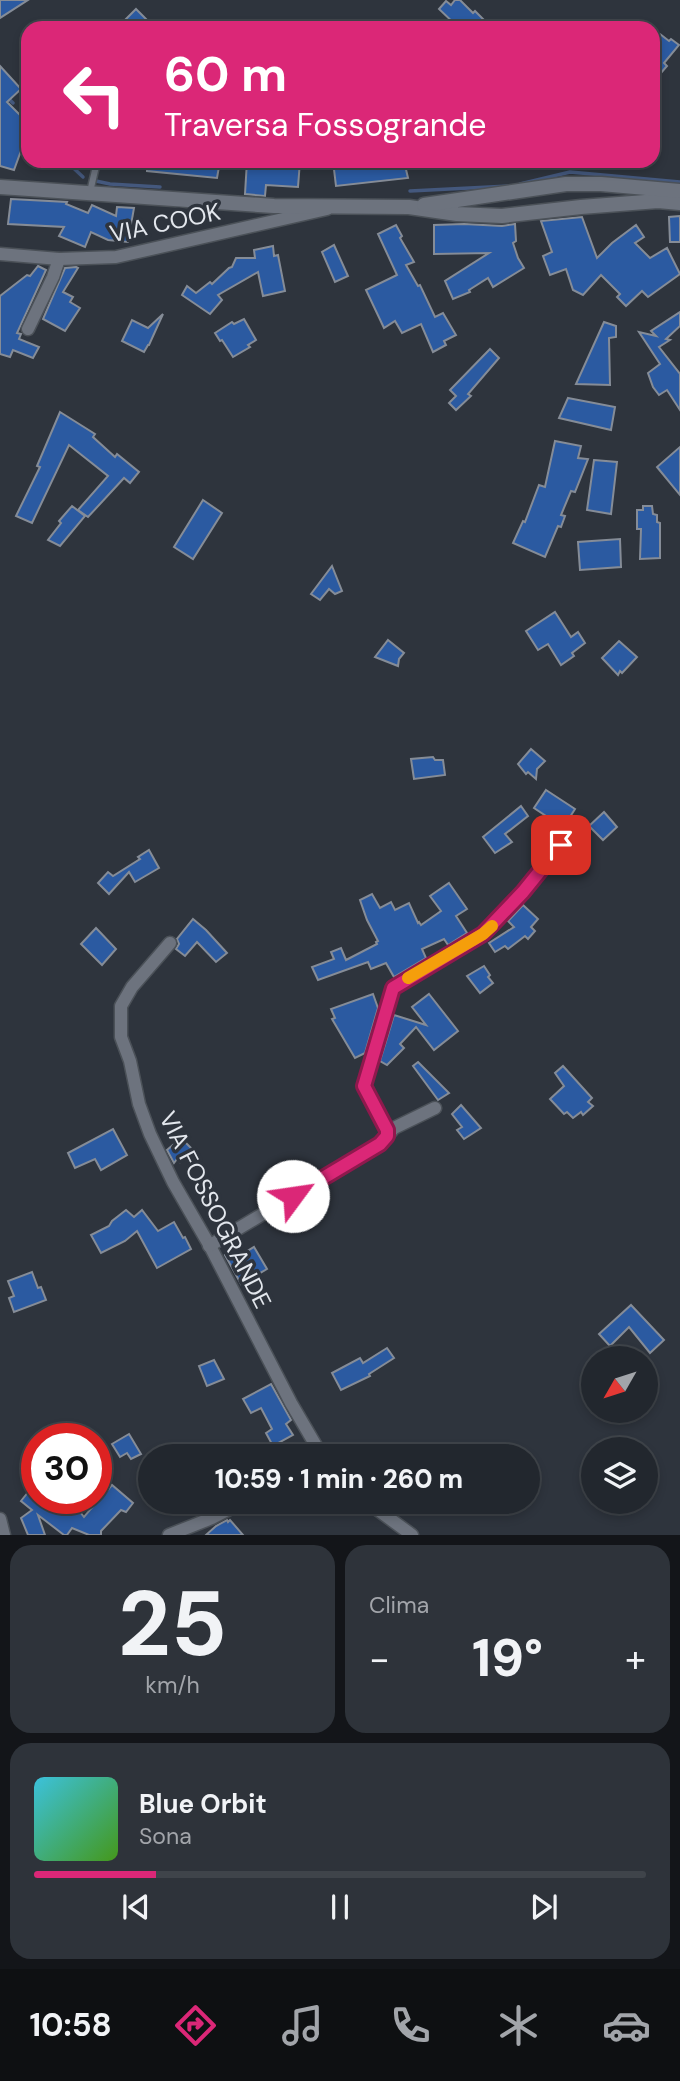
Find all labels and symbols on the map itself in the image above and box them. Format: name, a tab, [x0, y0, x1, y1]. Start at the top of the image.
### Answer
street label: VIA COOK	[107, 196, 223, 249]
pin	[531, 815, 591, 875]
street label: VIA FOSSOGRANDE	[152, 1106, 278, 1313]
position arrow	[256, 1159, 330, 1233]
north arrow	[581, 1346, 658, 1423]
speed limit sign: 30	[21, 1423, 112, 1514]

